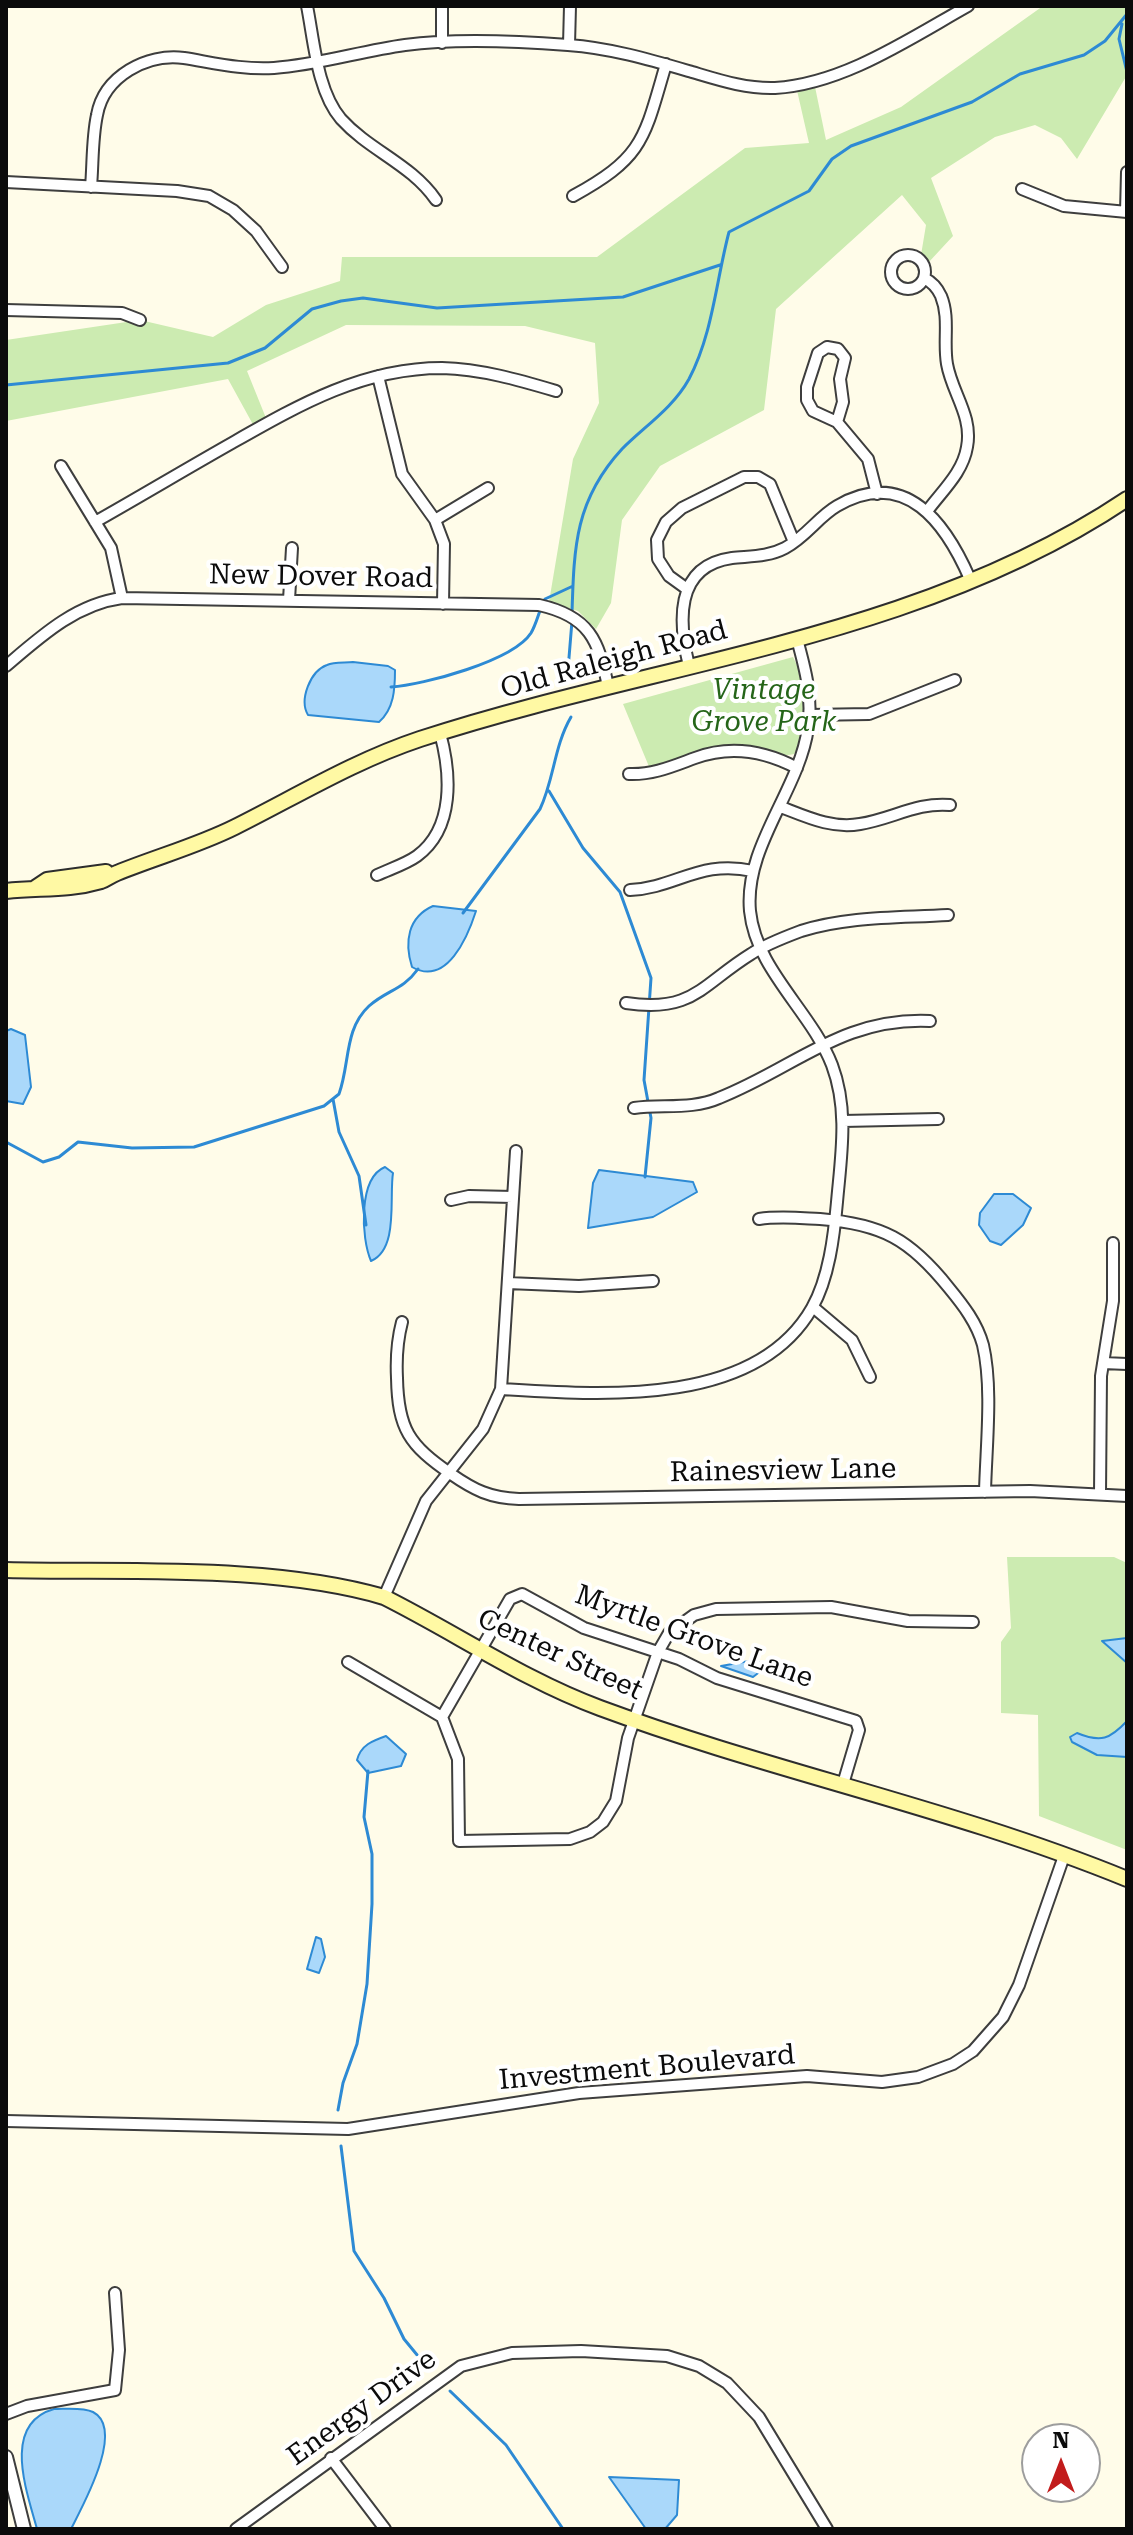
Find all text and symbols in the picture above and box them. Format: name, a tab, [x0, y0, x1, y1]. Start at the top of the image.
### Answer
street label: New Dover Road	[209, 558, 433, 596]
street label: Old Raleigh Road	[497, 614, 731, 706]
park label: Vintage Grove Park	[692, 674, 836, 740]
street label: Rainesview Lane	[670, 1452, 896, 1490]
street label: Myrtle Grove Lane	[570, 1578, 818, 1696]
street label: Center Street	[472, 1602, 648, 1708]
street label: Investment Boulevard	[498, 2038, 796, 2098]
street label: Energy Drive	[281, 2343, 443, 2473]
north arrow	[1021, 2423, 1101, 2503]
text: N	[1053, 2428, 1069, 2453]

